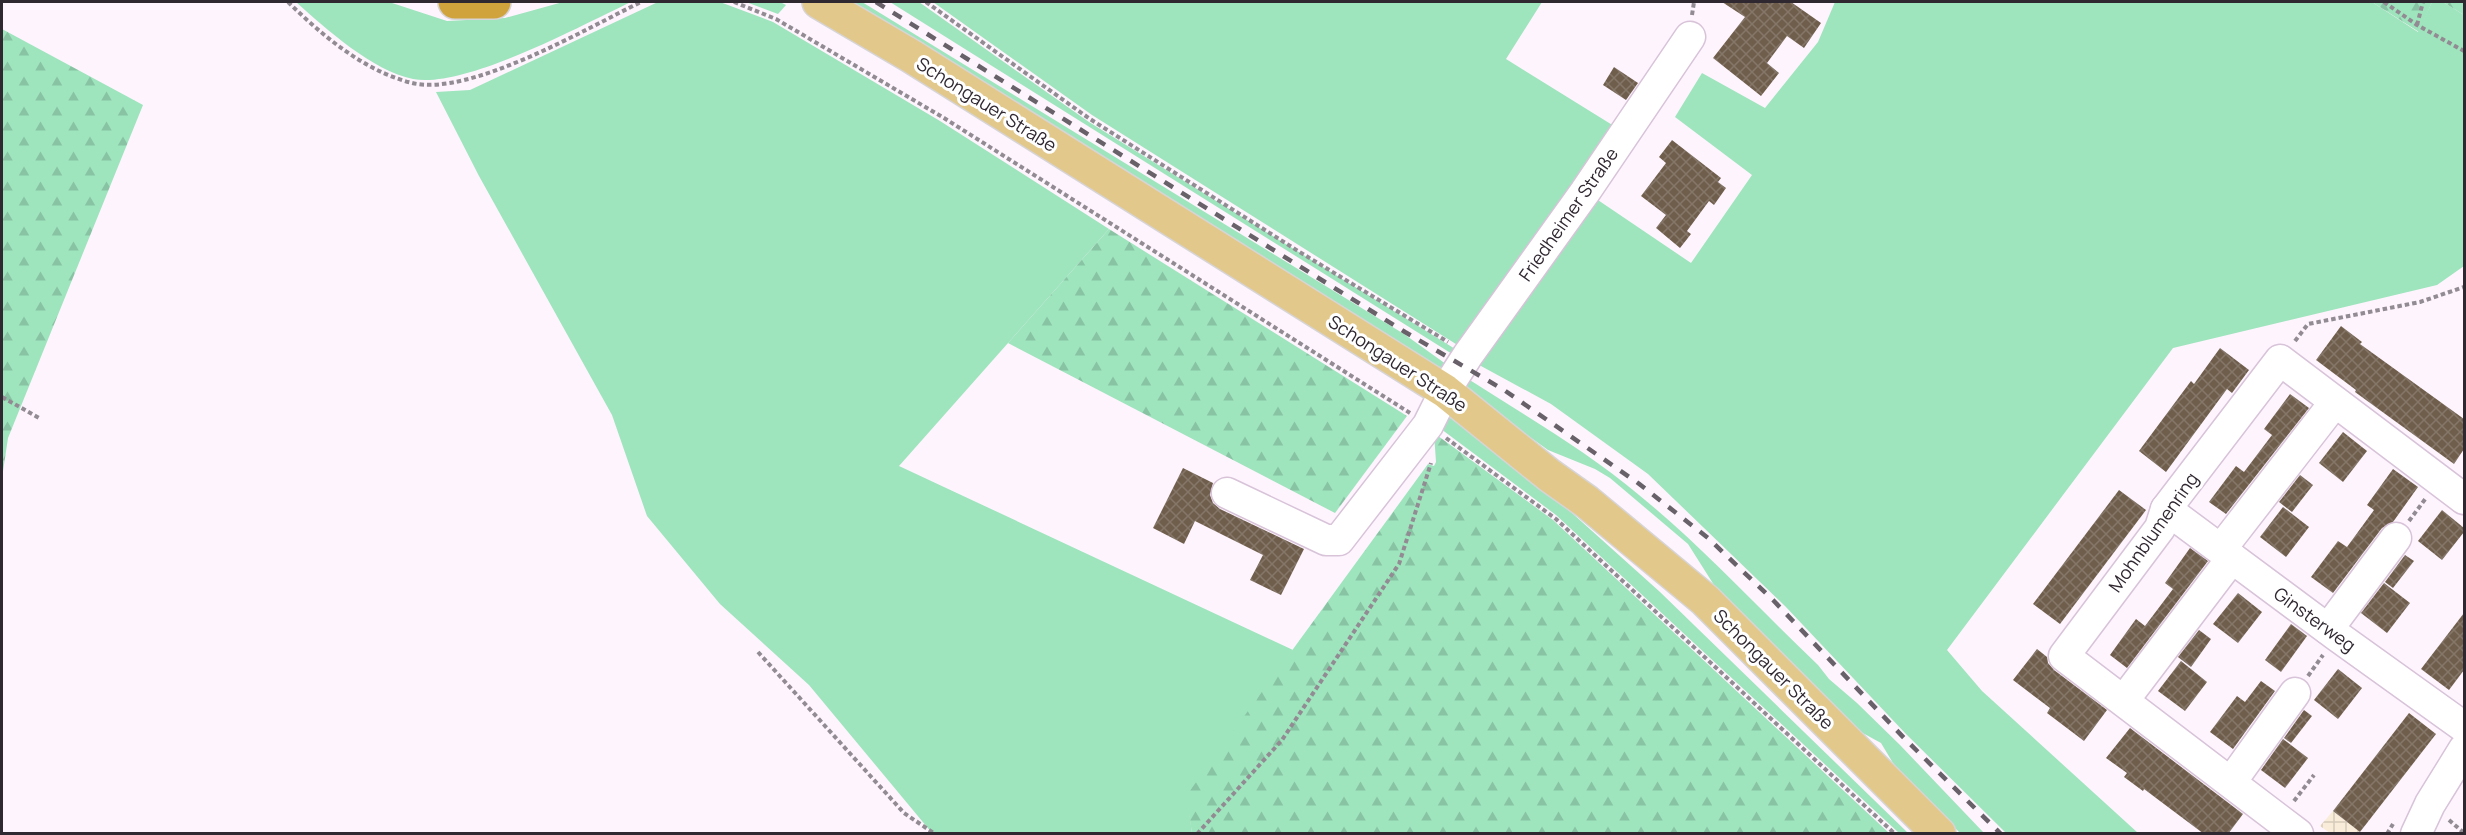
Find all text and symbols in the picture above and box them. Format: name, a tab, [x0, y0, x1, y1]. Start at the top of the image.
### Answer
street label: Schongauer Straße	[912, 51, 1062, 157]
street label: Friedheimer Straße	[1513, 142, 1623, 286]
street label: Schongauer Straße	[1324, 309, 1472, 417]
street label: Mohnblumenring	[2103, 467, 2203, 597]
street label: Ginsterweg	[2269, 581, 2361, 657]
street label: Schongauer Straße	[1709, 604, 1839, 734]

